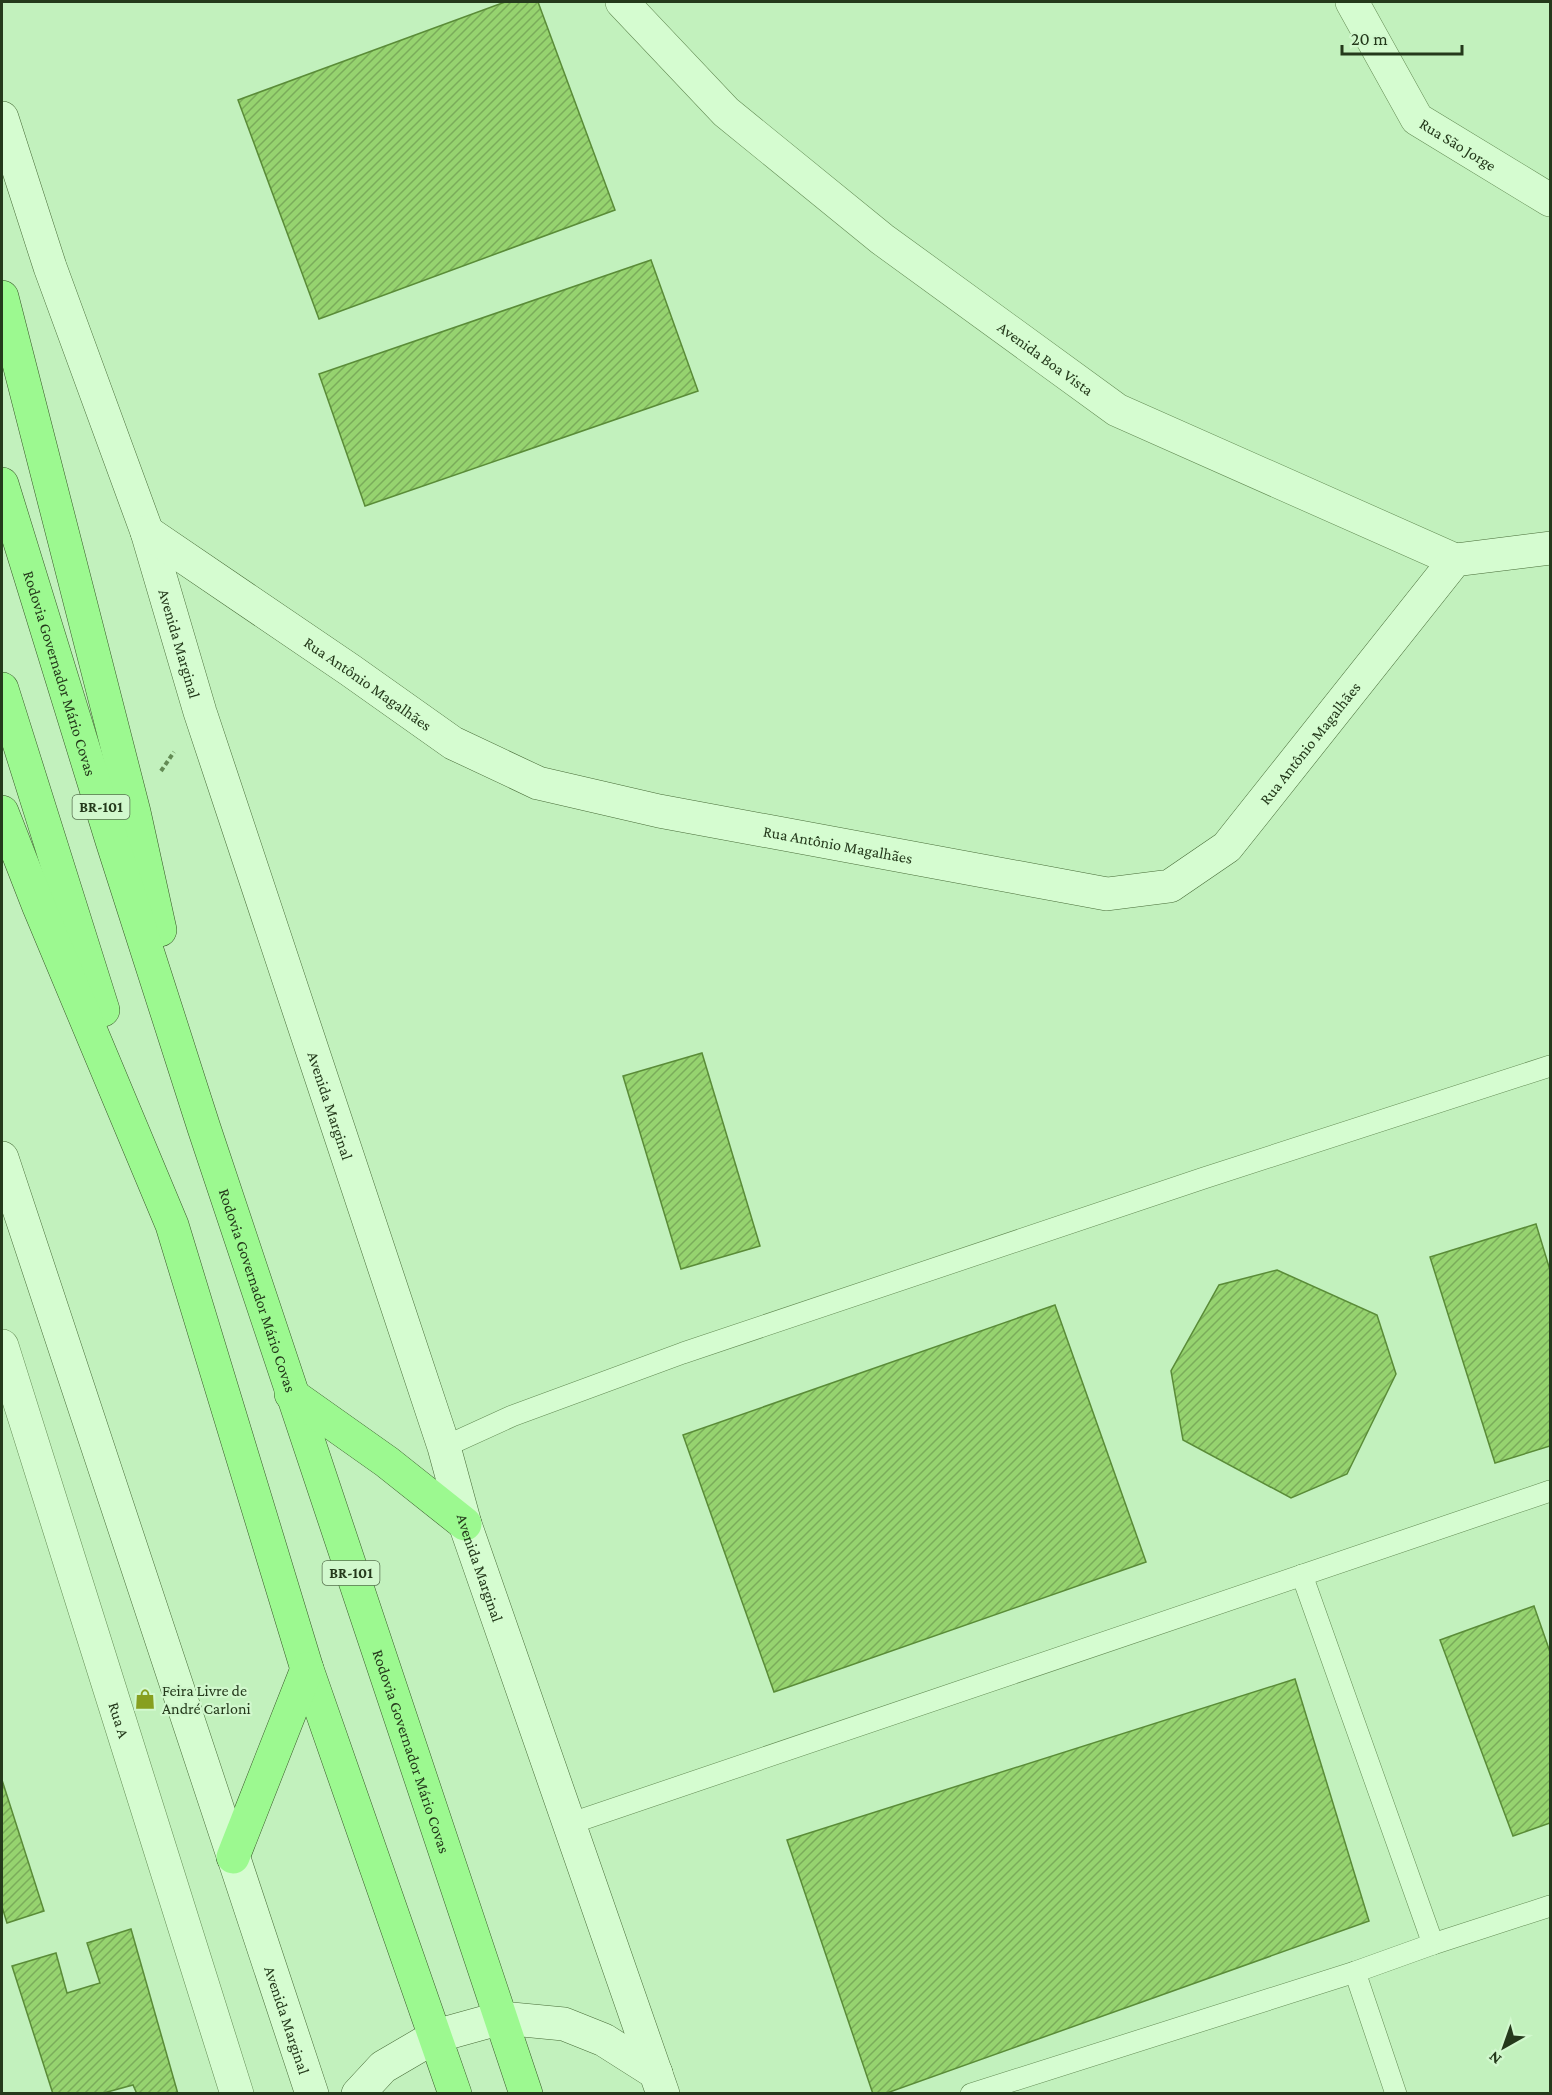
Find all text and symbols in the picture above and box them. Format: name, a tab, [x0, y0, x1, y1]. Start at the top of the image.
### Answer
scale bar	[1342, 18, 1462, 56]
text: 20 m	[1351, 29, 1388, 49]
street label: Rua São Jorge	[1417, 114, 1499, 174]
street label: Avenida Boa Vista	[995, 318, 1097, 399]
street label: Rodovia Governador Mário Covas	[21, 569, 100, 778]
street label: Avenida Marginal	[156, 587, 204, 700]
street label: Rua Antônio Magalhães	[301, 633, 435, 734]
street label: Rua Antônio Magalhães	[1256, 678, 1363, 807]
road number: BR-101	[72, 795, 130, 819]
street label: Rua Antônio Magalhães	[762, 822, 914, 866]
street label: Avenida Marginal	[305, 1049, 356, 1162]
street label: Rodovia Governador Mário Covas	[216, 1186, 300, 1394]
street label: Avenida Marginal	[454, 1512, 507, 1624]
road number: BR-101	[322, 1561, 380, 1585]
street label: Rodovia Governador Mário Covas	[370, 1647, 454, 1855]
place label: Feira Livre de André Carloni	[162, 1682, 251, 1717]
shop icon: Feira Livre de André Carloni	[133, 1687, 157, 1711]
street label: Rua A	[106, 1700, 133, 1741]
street label: Avenida Marginal	[262, 1964, 313, 2076]
north arrow	[1474, 2017, 1534, 2077]
text: N	[1485, 2048, 1504, 2068]

